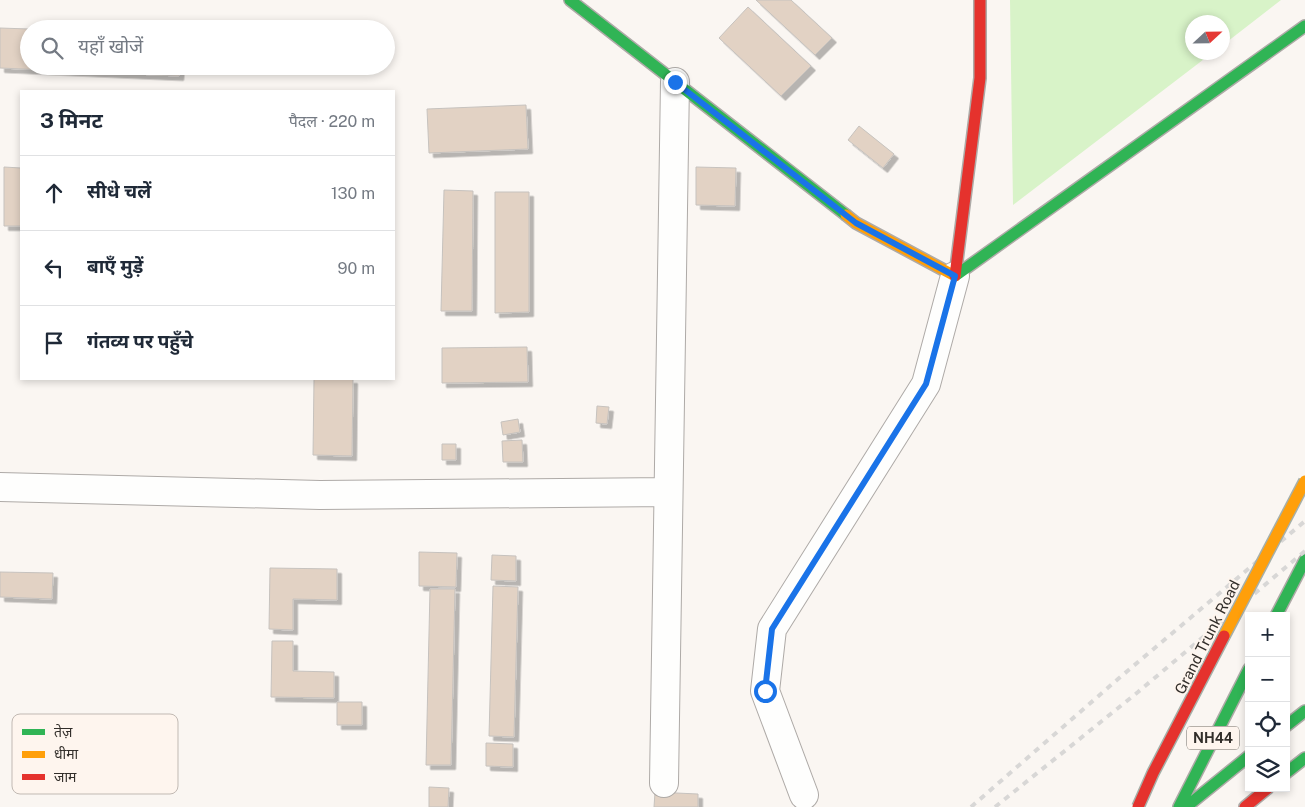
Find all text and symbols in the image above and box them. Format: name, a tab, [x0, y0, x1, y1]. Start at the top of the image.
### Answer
north arrow	[1185, 15, 1230, 60]
search box	[20, 20, 395, 75]
icon: search	[38, 34, 66, 62]
text: यहाँ खोजें	[78, 35, 143, 57]
route end	[664, 71, 687, 94]
text: 3 मिनट	[40, 108, 103, 133]
text: पैदल · 220 m	[289, 112, 375, 131]
icon: ahead	[40, 179, 68, 207]
text: सीधे चलें	[87, 180, 151, 202]
text: 130 m	[331, 184, 375, 203]
icon: left	[40, 254, 68, 282]
text: बाएँ मुड़ें	[87, 255, 143, 277]
text: 90 m	[338, 259, 375, 278]
icon: arrive	[40, 329, 68, 357]
text: गंतव्य पर पहुँचे	[87, 330, 193, 352]
street label: Grand Trunk Road	[1171, 577, 1243, 697]
map controls	[1245, 612, 1290, 792]
button: +	[1245, 612, 1290, 657]
button: −	[1245, 657, 1290, 702]
route start	[754, 680, 777, 703]
button: locate	[1245, 702, 1290, 747]
legend	[12, 714, 178, 794]
text: तेज़	[54, 723, 73, 740]
road number: NH44	[1187, 726, 1239, 750]
text: धीमा	[54, 746, 79, 762]
button: layers	[1245, 747, 1290, 792]
text: जाम	[54, 769, 77, 785]

